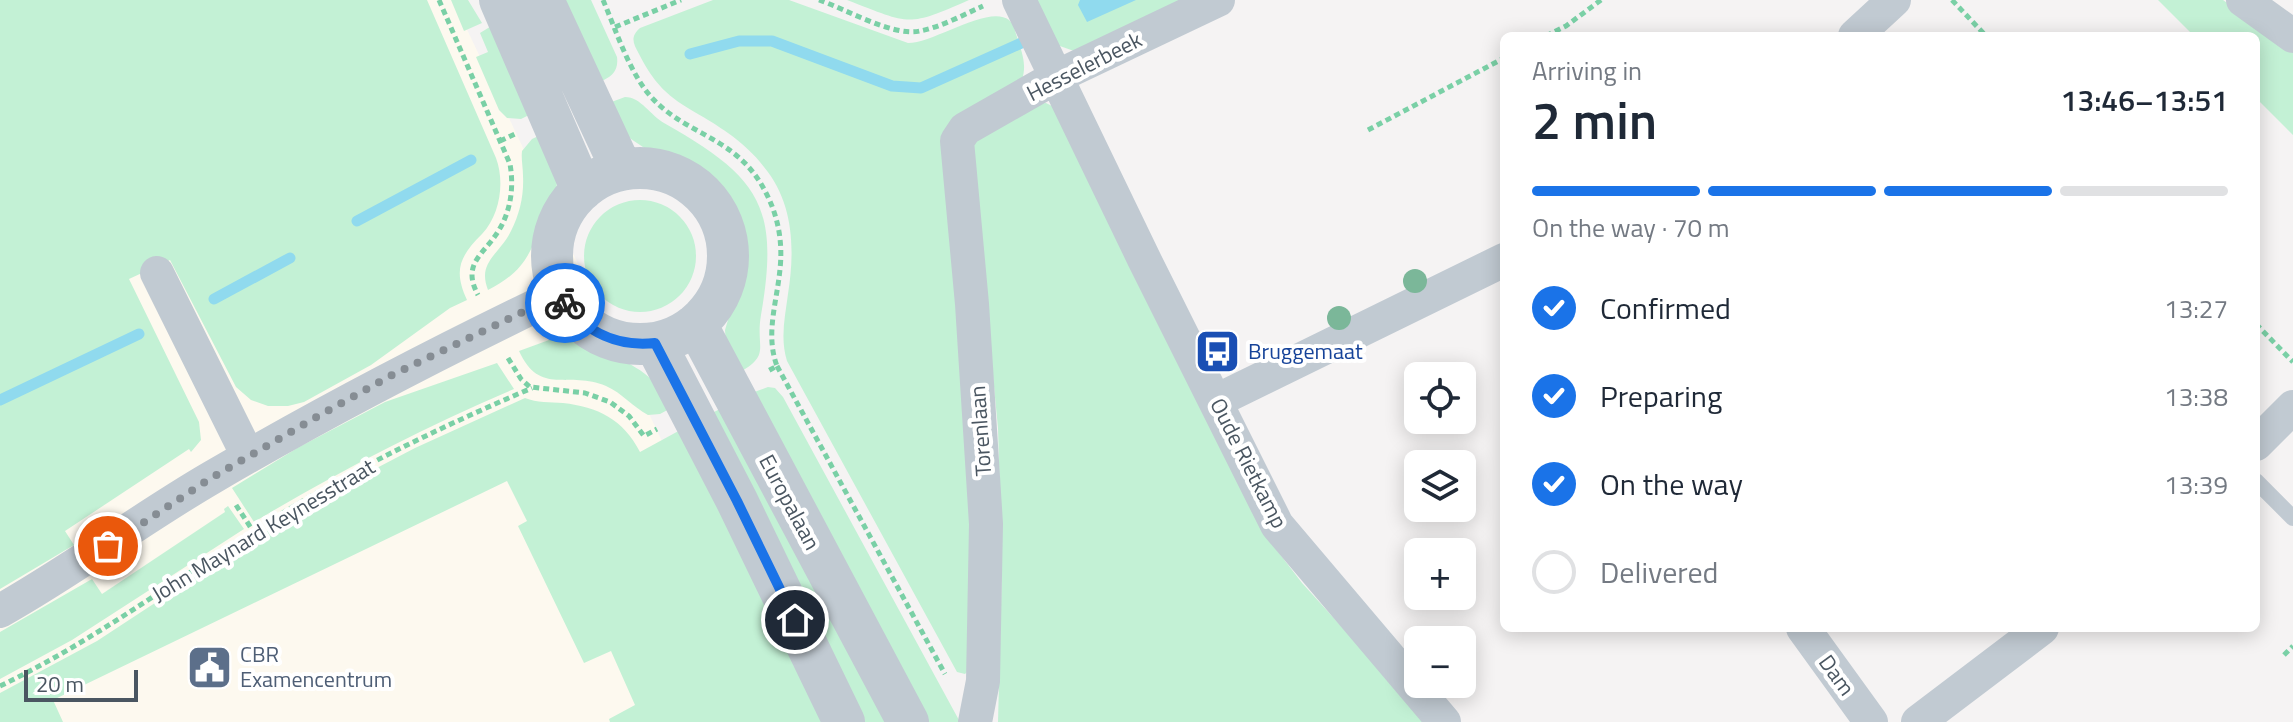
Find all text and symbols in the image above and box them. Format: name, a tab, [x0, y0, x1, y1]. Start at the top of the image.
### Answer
street label: Hesselerbeek	[1020, 22, 1148, 110]
text: Arriving in	[1532, 51, 1642, 90]
text: 13:46–13:51	[2061, 77, 2228, 123]
text: 2 min	[1532, 80, 1657, 159]
text: On the way · 70 m	[1532, 208, 1730, 247]
courier	[525, 263, 605, 343]
icon: bike	[543, 281, 587, 325]
text: Confirmed	[1600, 285, 1731, 331]
icon: check	[1532, 286, 1576, 330]
text: 13:27	[2164, 289, 2228, 328]
bus stop icon: Bruggemaat	[1193, 327, 1241, 375]
place label: Bruggemaat	[1248, 334, 1363, 368]
map controls	[1404, 362, 1476, 698]
button: locate	[1404, 362, 1476, 434]
text: Preparing	[1600, 373, 1722, 419]
icon: check	[1532, 374, 1576, 418]
text: 13:38	[2164, 377, 2228, 416]
street label: Torenlaan	[960, 385, 1000, 477]
street label: Oude Rietkamp	[1202, 392, 1296, 534]
street label: Europalaan	[751, 448, 829, 556]
street label: John Maynard Keynesstraat	[145, 450, 381, 610]
button: layers	[1404, 450, 1476, 522]
text: On the way	[1600, 461, 1743, 507]
icon: check	[1532, 462, 1576, 506]
text: 13:39	[2164, 465, 2228, 504]
pin	[74, 512, 142, 580]
icon: bag	[86, 524, 130, 568]
button: +	[1404, 538, 1476, 610]
text: Delivered	[1600, 549, 1718, 595]
pin	[761, 586, 829, 654]
icon: home	[773, 598, 817, 642]
button: −	[1404, 626, 1476, 698]
place label: CBR Examencentrum	[240, 637, 392, 696]
public building icon: CBR Examencentrum	[185, 643, 233, 691]
street label: Dam	[1810, 647, 1864, 703]
scale bar	[24, 666, 138, 702]
text: 20 m	[36, 667, 84, 701]

